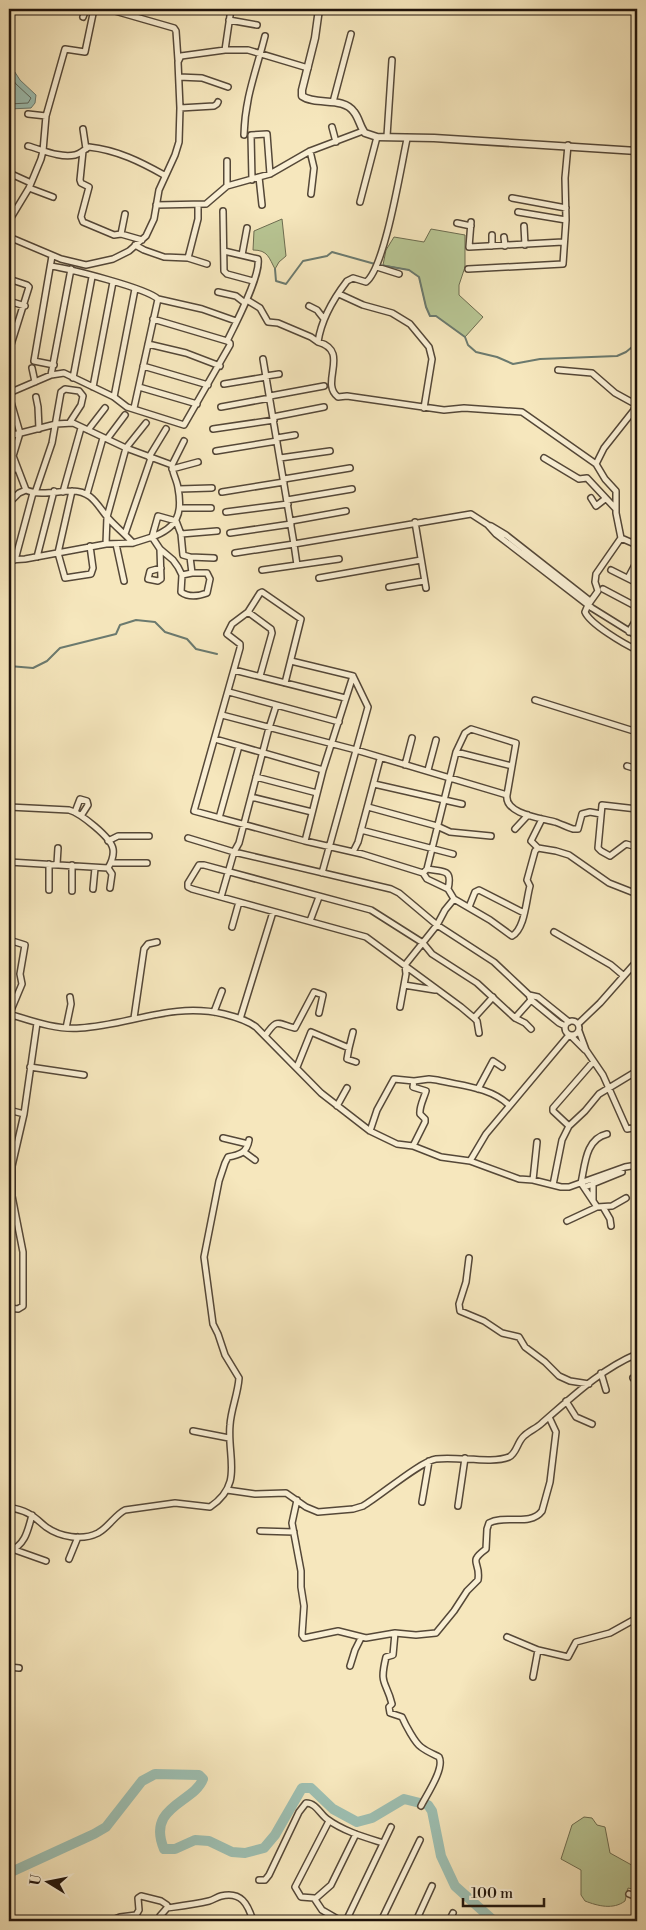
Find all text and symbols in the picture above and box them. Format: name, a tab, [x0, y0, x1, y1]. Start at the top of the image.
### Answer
north arrow	[22, 1858, 72, 1908]
text: U	[26, 1873, 46, 1887]
scale bar	[463, 1875, 545, 1907]
text: 100 m	[471, 1884, 513, 1903]

